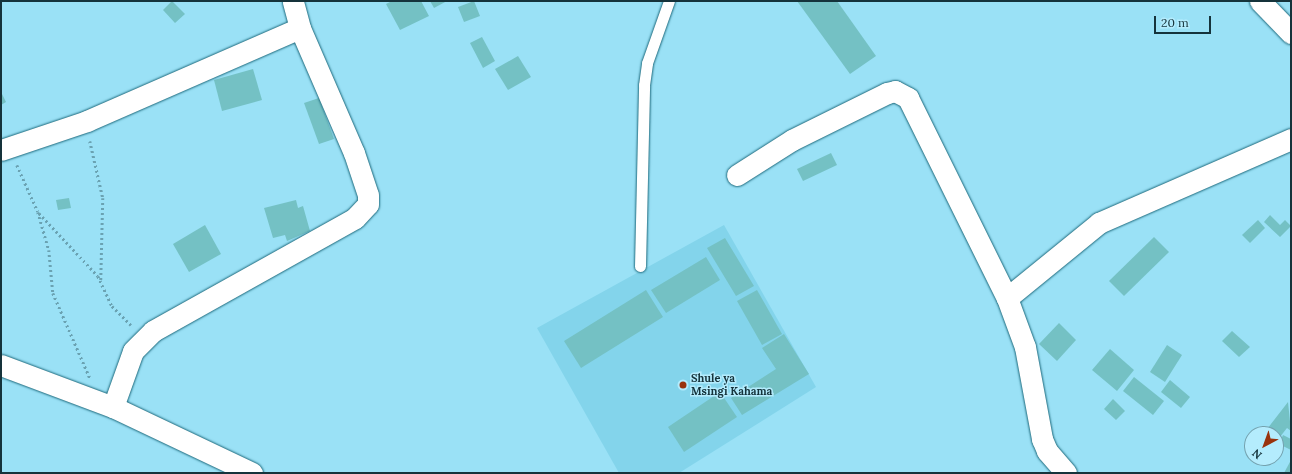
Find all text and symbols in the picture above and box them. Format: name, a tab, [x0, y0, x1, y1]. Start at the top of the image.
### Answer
scale bar	[1156, 8, 1213, 34]
text: 20 m	[1161, 15, 1189, 30]
place label: Shule ya Msingi Kahama	[691, 372, 772, 398]
marker: Shule ya Msingi Kahama	[678, 380, 688, 390]
north arrow	[1244, 426, 1284, 466]
text: N	[1249, 446, 1265, 462]

